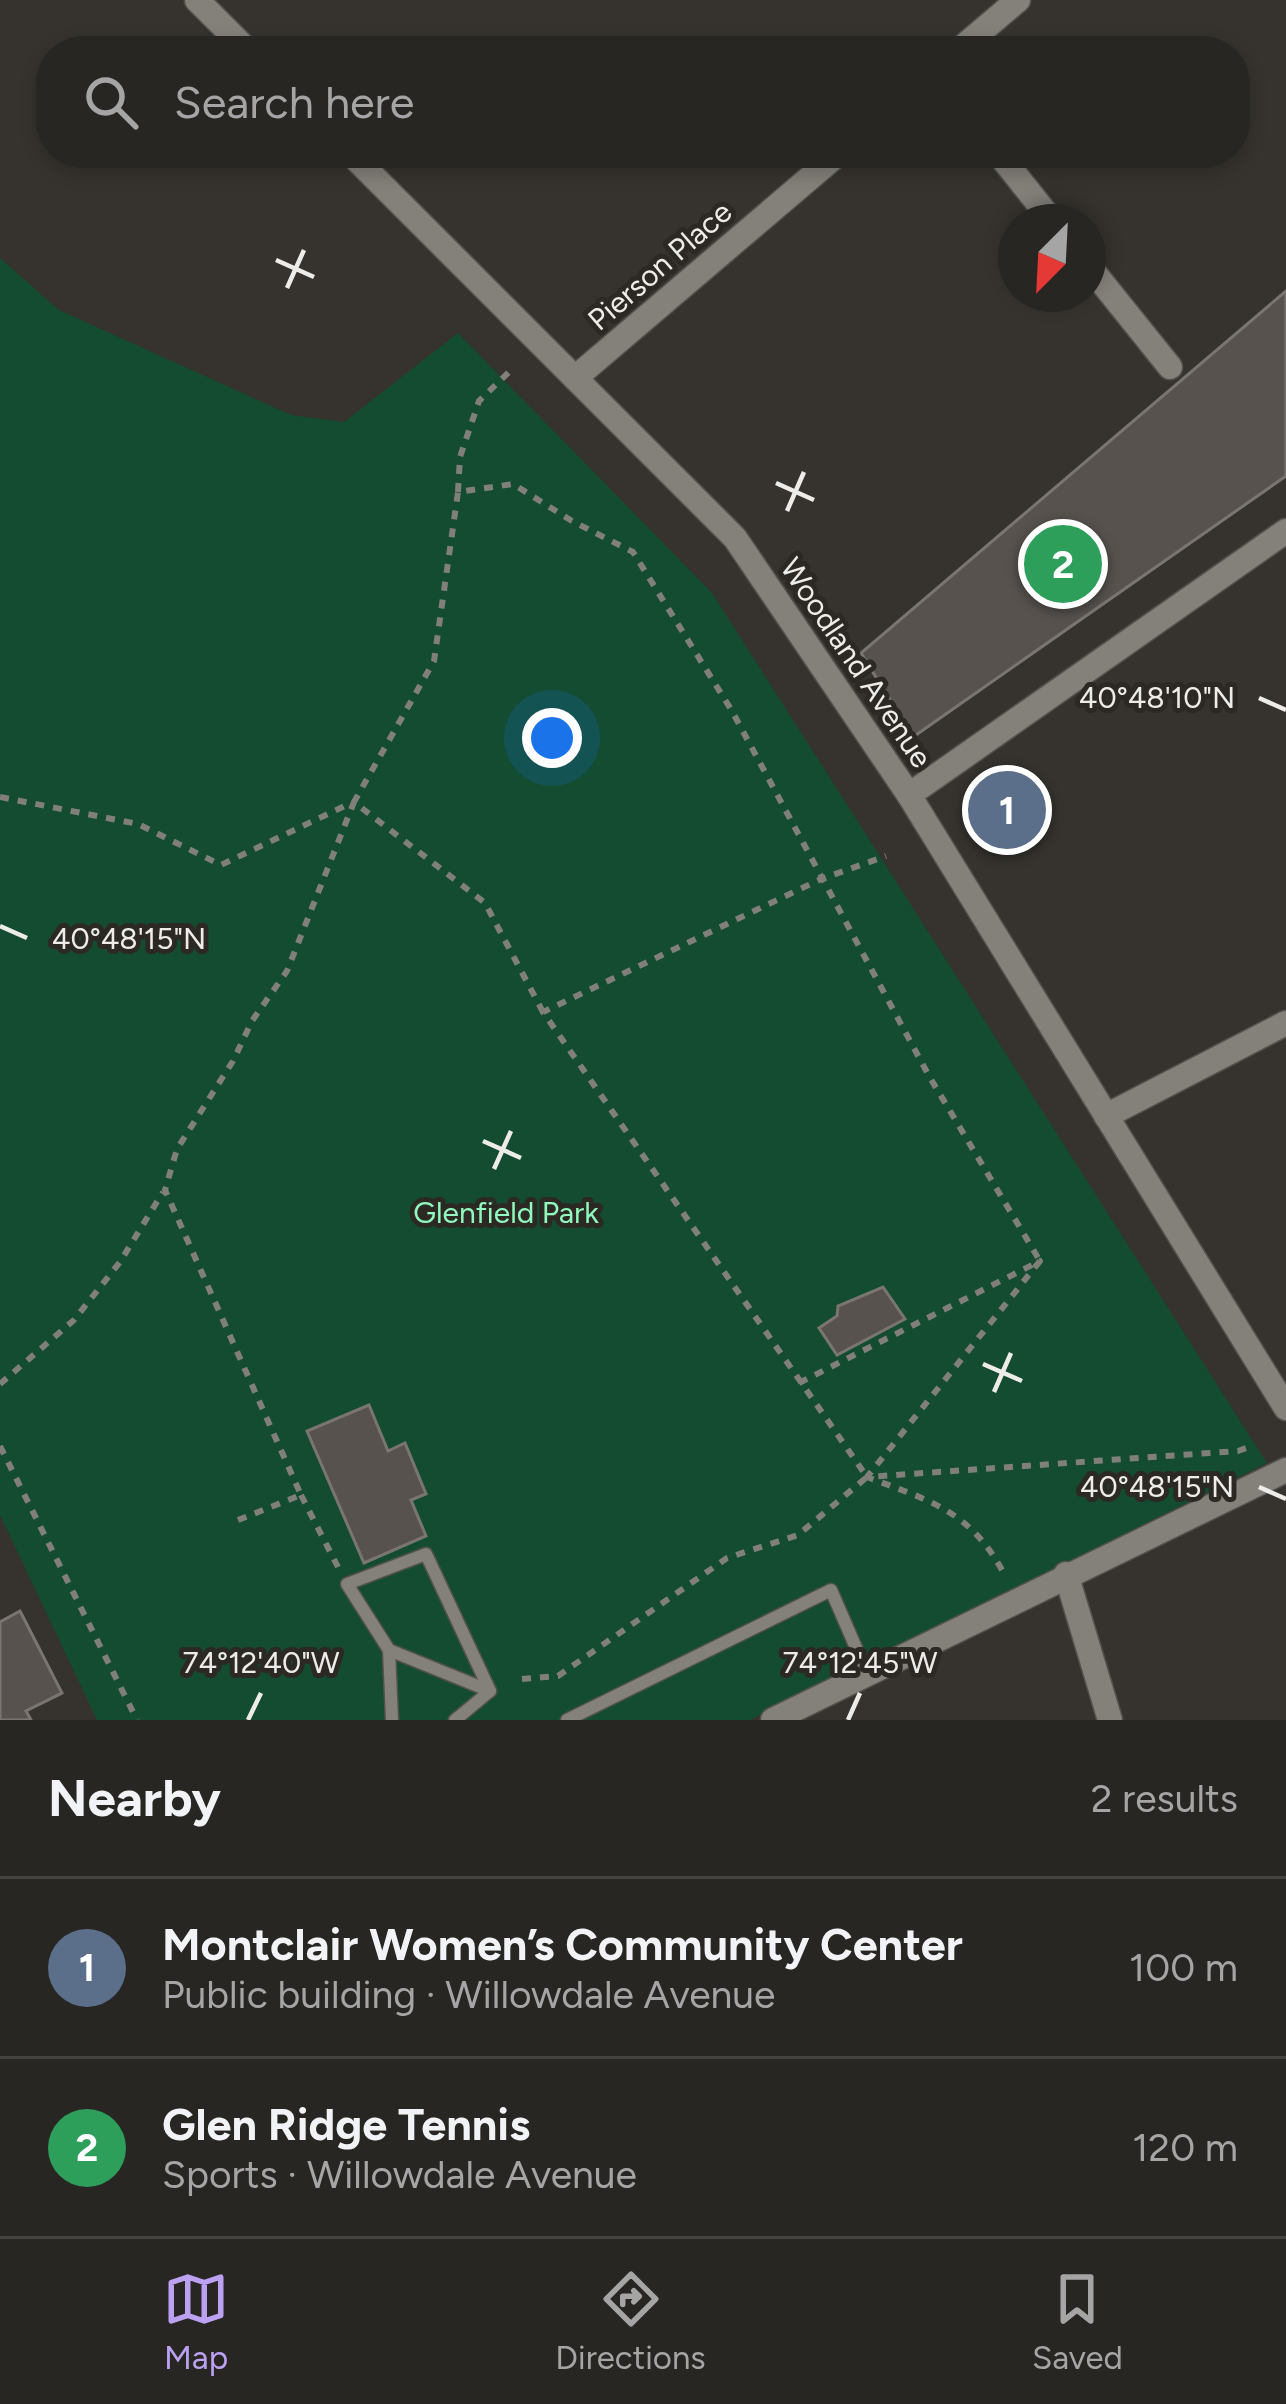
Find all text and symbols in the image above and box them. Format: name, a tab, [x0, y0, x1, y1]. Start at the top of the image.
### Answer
search box	[36, 36, 1250, 168]
icon: search	[78, 69, 144, 135]
text: Search here	[174, 75, 414, 129]
street label: Pierson Place	[580, 193, 739, 338]
north arrow	[998, 204, 1106, 312]
pin: 2	[1024, 519, 1102, 609]
street label: Woodland Avenue	[773, 551, 940, 775]
text: 40°48'10"N	[1079, 679, 1235, 716]
your location	[522, 708, 582, 768]
pin: 1	[968, 765, 1046, 855]
text: 40°48'15"N	[52, 920, 206, 957]
park label: Glenfield Park	[413, 1194, 599, 1231]
text: 40°48'15"N	[1080, 1468, 1234, 1505]
text: 74°12'40"W	[182, 1644, 340, 1681]
text: 74°12'45"W	[782, 1644, 938, 1681]
text: Nearby	[48, 1768, 221, 1829]
text: 2 results	[1091, 1775, 1238, 1822]
text: Montclair Women’s Community Center	[162, 1917, 963, 1971]
text: 1	[79, 1944, 95, 1991]
text: 100 m	[1129, 1944, 1238, 1991]
text: Public building · Willowdale Avenue	[162, 1971, 775, 2018]
text: Glen Ridge Tennis	[162, 2097, 530, 2151]
text: 2	[76, 2124, 98, 2171]
text: 120 m	[1132, 2124, 1238, 2171]
text: Sports · Willowdale Avenue	[162, 2151, 637, 2198]
tab: Map	[163, 2266, 229, 2377]
tab: Directions	[555, 2266, 706, 2377]
tab: Saved	[1032, 2266, 1123, 2377]

